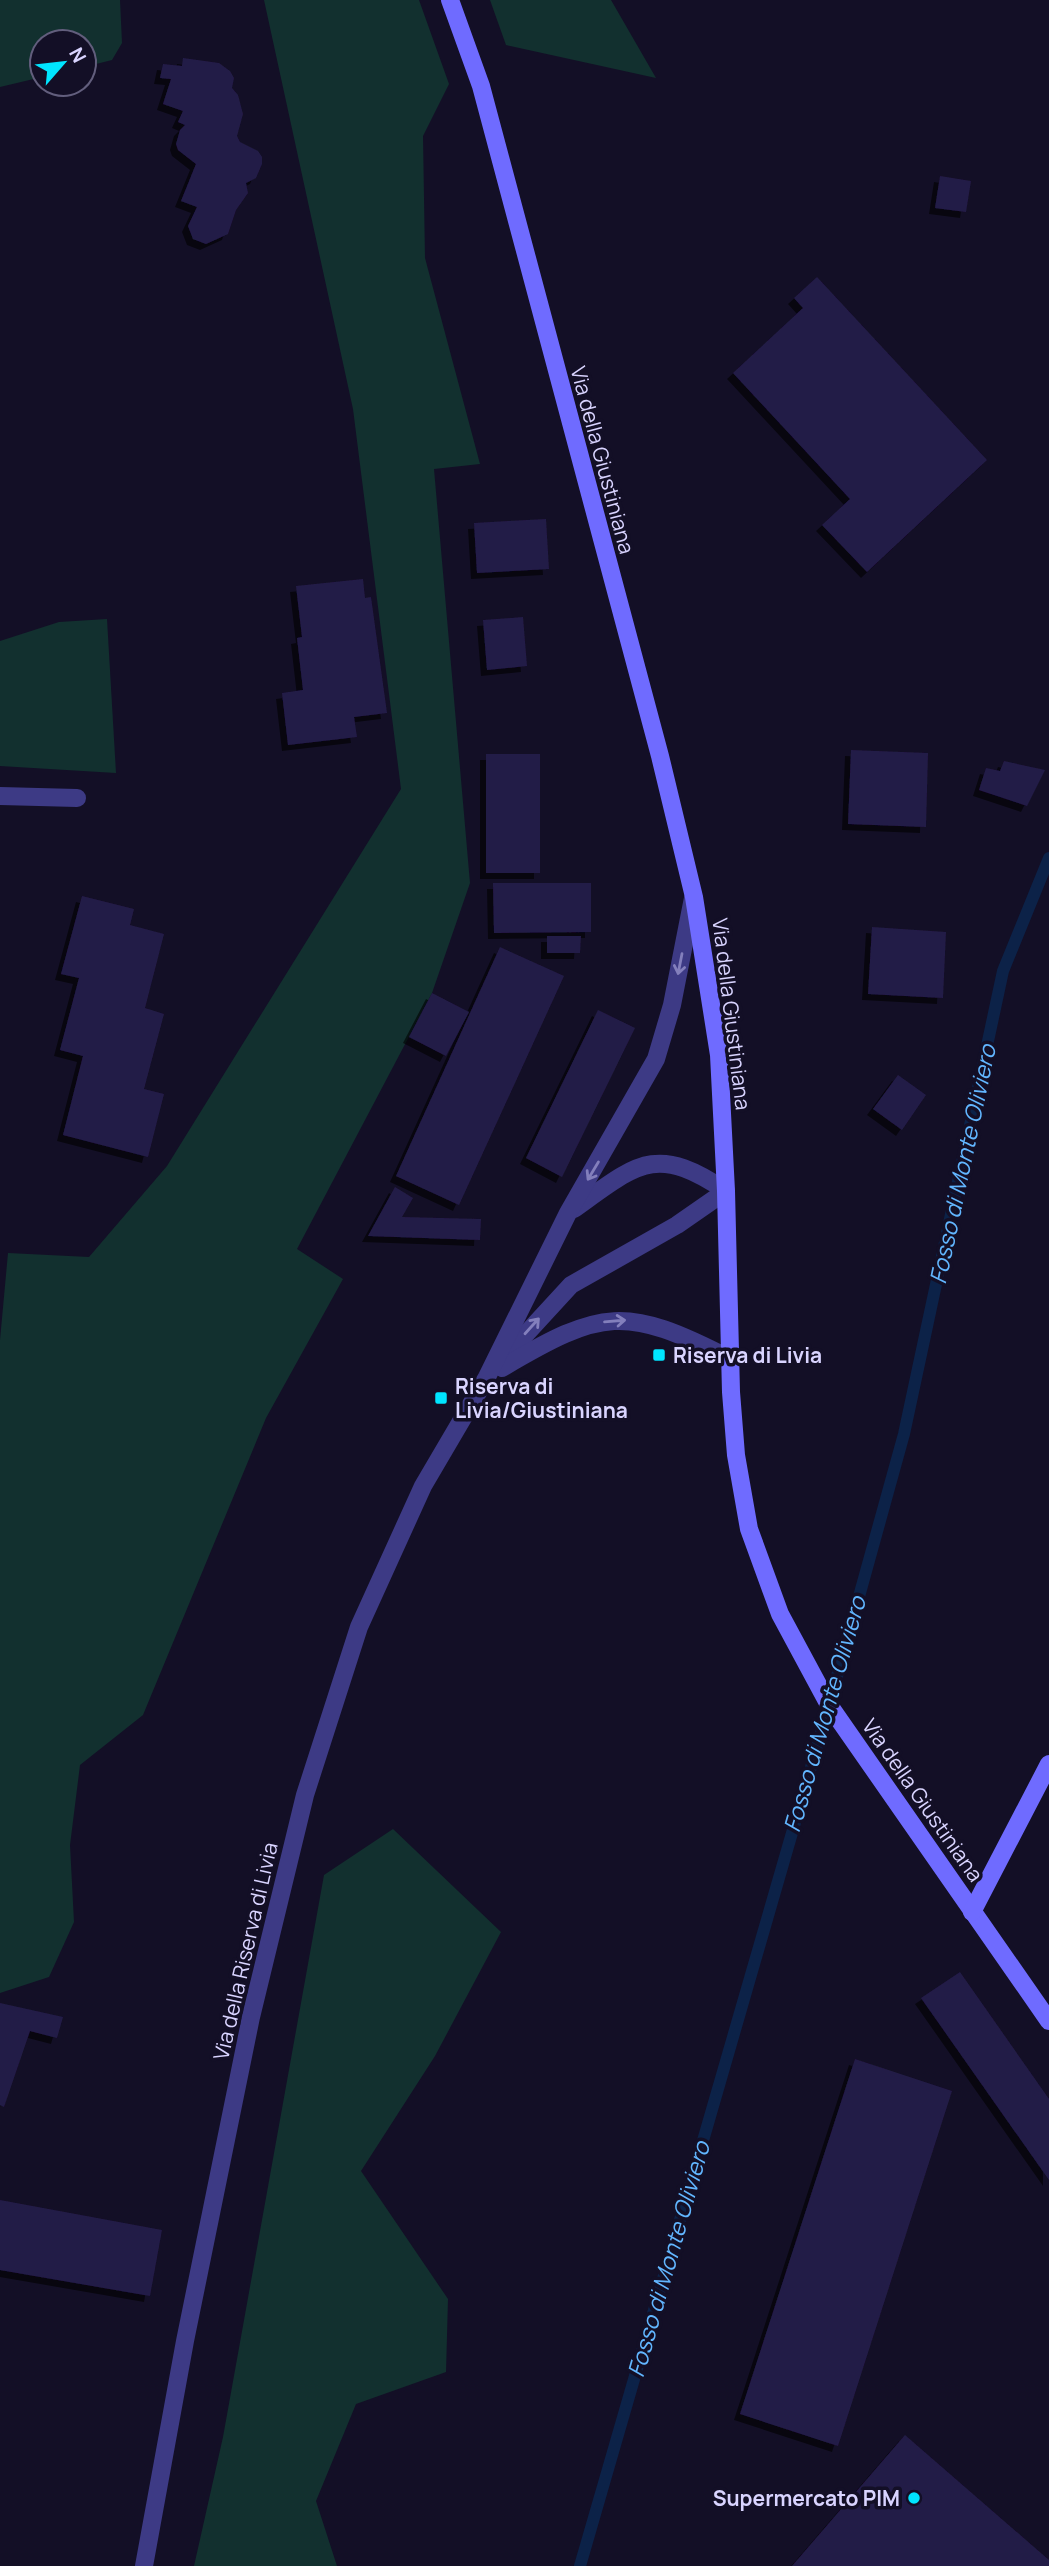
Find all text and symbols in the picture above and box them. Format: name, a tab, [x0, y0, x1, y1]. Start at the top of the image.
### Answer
north arrow	[28, 28, 98, 98]
text: N	[63, 43, 93, 67]
street label: Via della Giustiniana	[564, 363, 642, 557]
street label: Via della Giustiniana	[706, 916, 758, 1112]
one-way arrow	[673, 952, 687, 975]
water label: Fosso di Monte Oliviero	[921, 1040, 1003, 1286]
one-way arrow	[585, 1161, 599, 1181]
one-way arrow	[604, 1314, 626, 1327]
one-way arrow	[524, 1317, 540, 1335]
place label: Riserva di Livia	[673, 1341, 822, 1369]
marker: Riserva di Livia	[651, 1347, 667, 1363]
place label: Riserva di Livia/Giustiniana	[455, 1372, 628, 1424]
marker: Riserva di Livia/Giustiniana	[433, 1390, 449, 1406]
water label: Fosso di Monte Oliviero	[775, 1591, 873, 1836]
street label: Via della Giustiniana	[856, 1713, 990, 1887]
street label: Via della Riserva di Livia	[206, 1839, 284, 2063]
water label: Fosso di Monte Oliviero	[619, 2136, 717, 2381]
place label: Supermercato PIM	[713, 2484, 900, 2512]
marker: Supermercato PIM	[906, 2490, 922, 2506]

